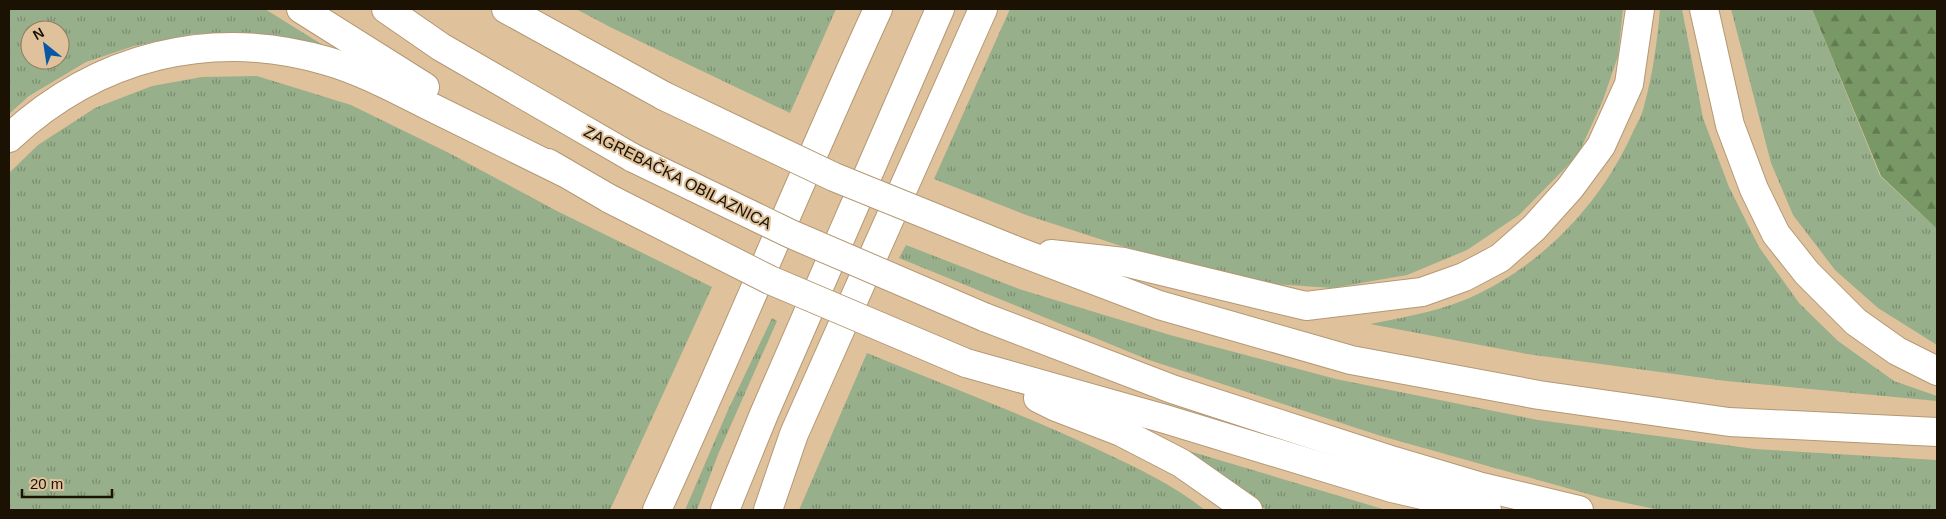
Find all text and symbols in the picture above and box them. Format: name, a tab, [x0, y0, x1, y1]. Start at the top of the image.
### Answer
north arrow	[20, 20, 70, 70]
text: N	[30, 24, 47, 43]
street label: ZAGREBAČKA OBILAZNICA	[581, 122, 775, 232]
scale bar	[22, 466, 112, 498]
text: 20 m	[30, 475, 63, 492]

